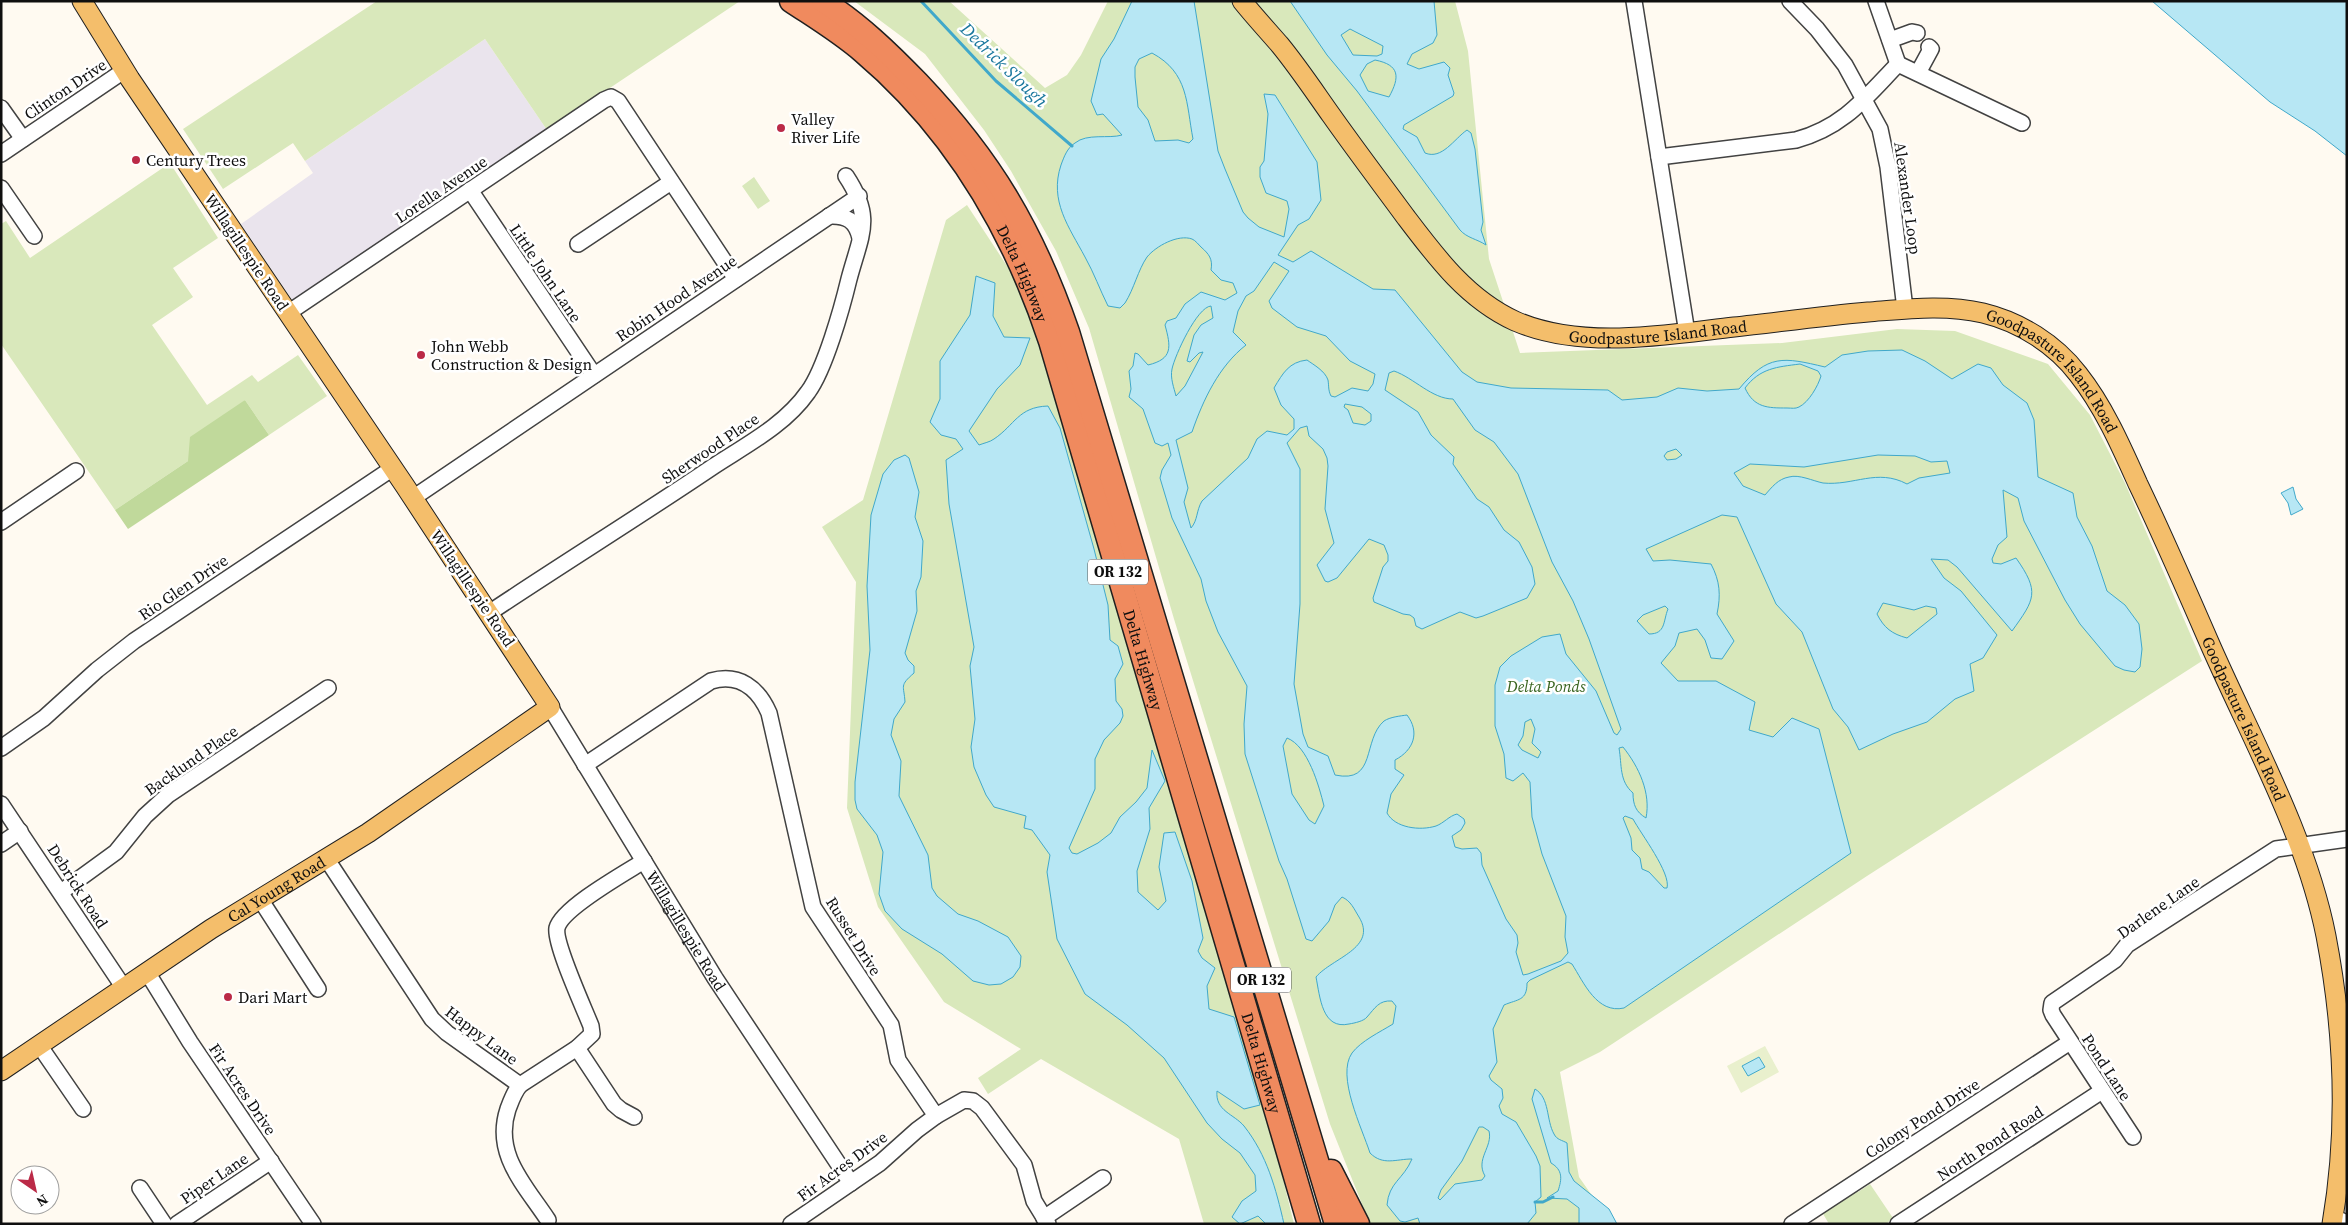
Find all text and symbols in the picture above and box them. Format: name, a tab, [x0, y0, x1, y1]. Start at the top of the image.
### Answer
water label: Dedrick Slough	[954, 16, 1054, 113]
street label: Clinton Drive	[19, 53, 111, 125]
place label: Valley River Life	[791, 108, 860, 148]
marker: Valley River Life	[775, 122, 787, 134]
street label: Alexander Loop	[1889, 140, 1927, 256]
place label: Century Trees	[146, 149, 246, 171]
street label: Lorella Avenue	[391, 150, 491, 228]
marker: Century Trees	[130, 154, 142, 166]
street label: Willagillespie Road	[200, 189, 294, 315]
street label: Little John Lane	[505, 219, 587, 327]
street label: Delta Highway	[992, 221, 1054, 326]
street label: Robin Hood Avenue	[611, 249, 741, 347]
street label: Goodpasture Island Road	[1984, 303, 2123, 436]
street label: Goodpasture Island Road	[1568, 315, 1748, 349]
place label: John Webb Construction & Design	[430, 335, 592, 375]
marker: John Webb Construction & Design	[415, 349, 427, 361]
street label: Sherwood Place	[657, 407, 763, 489]
street label: Willagillespie Road	[426, 525, 520, 651]
street label: Rio Glen Drive	[134, 549, 232, 625]
road number: OR 132	[1088, 560, 1148, 584]
street label: Delta Highway	[1118, 607, 1169, 713]
street label: Goodpasture Island Road	[2197, 633, 2291, 804]
park label: Delta Ponds	[1505, 675, 1586, 697]
street label: Backlund Place	[140, 720, 242, 800]
street label: Debrick Road	[42, 840, 114, 932]
street label: Cal Young Road	[223, 851, 329, 927]
street label: Willagillespie Road	[641, 866, 732, 995]
street label: Darlene Lane	[2112, 870, 2204, 944]
street label: Russet Drive	[821, 892, 887, 980]
road number: OR 132	[1231, 968, 1291, 992]
place label: Dari Mart	[238, 986, 308, 1008]
marker: Dari Mart	[222, 991, 234, 1003]
street label: Happy Lane	[441, 1000, 523, 1070]
street label: Delta Highway	[1236, 1010, 1287, 1116]
street label: Pond Lane	[2077, 1029, 2137, 1105]
street label: Fir Acres Drive	[204, 1039, 282, 1139]
street label: Colony Pond Drive	[1860, 1073, 1984, 1163]
street label: North Pond Road	[1933, 1100, 2047, 1186]
street label: Fir Acres Drive	[792, 1126, 892, 1206]
street label: Piper Lane	[176, 1147, 252, 1209]
north arrow	[10, 1165, 60, 1215]
text: N	[32, 1190, 52, 1212]

